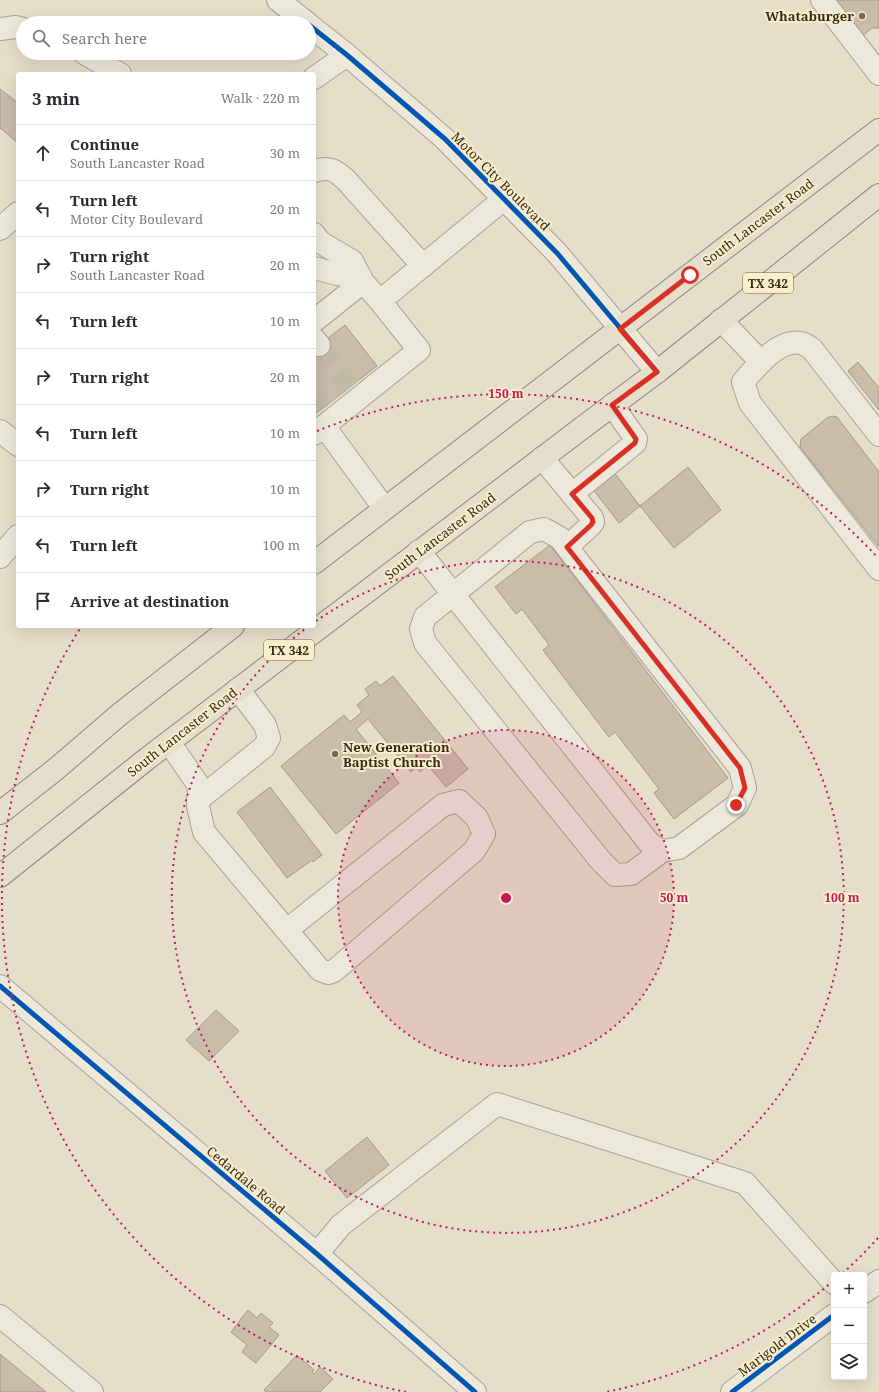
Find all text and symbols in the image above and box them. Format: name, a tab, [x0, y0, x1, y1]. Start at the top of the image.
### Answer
place label: Whataburger	[765, 7, 854, 25]
marker: Whataburger	[857, 11, 867, 21]
search box	[16, 16, 316, 60]
icon: search	[30, 27, 52, 49]
text: Search here	[62, 28, 147, 48]
text: 3 min	[32, 87, 80, 110]
text: Walk · 220 m	[221, 89, 300, 107]
street label: Motor City Boulevard	[448, 128, 554, 234]
text: Continue	[70, 134, 139, 154]
icon: ahead	[32, 142, 54, 164]
text: 30 m	[270, 144, 300, 162]
text: South Lancaster Road	[70, 154, 205, 172]
street label: South Lancaster Road	[699, 174, 817, 270]
text: Turn left	[70, 190, 138, 210]
icon: left	[32, 198, 54, 220]
text: 20 m	[270, 200, 300, 218]
text: Motor City Boulevard	[70, 210, 203, 228]
text: Turn right	[70, 246, 149, 266]
icon: right	[32, 254, 54, 276]
text: 20 m	[270, 256, 300, 274]
text: South Lancaster Road	[70, 266, 205, 284]
route start	[681, 266, 699, 284]
road number: TX 342	[743, 273, 793, 293]
icon: left	[32, 310, 54, 332]
text: Turn left	[70, 311, 138, 331]
text: 10 m	[270, 312, 300, 330]
icon: right	[32, 366, 54, 388]
text: Turn right	[70, 367, 149, 387]
text: 20 m	[270, 368, 300, 386]
text: 150 m	[488, 385, 524, 402]
icon: left	[32, 422, 54, 444]
text: Turn left	[70, 423, 138, 443]
text: 10 m	[270, 424, 300, 442]
icon: right	[32, 478, 54, 500]
text: Turn right	[70, 479, 149, 499]
text: 10 m	[270, 480, 300, 498]
street label: South Lancaster Road	[381, 488, 499, 584]
icon: left	[32, 534, 54, 556]
text: Turn left	[70, 535, 138, 555]
text: 100 m	[263, 536, 300, 554]
icon: arrive	[32, 590, 54, 612]
text: Arrive at destination	[70, 591, 229, 611]
road number: TX 342	[264, 640, 314, 660]
street label: South Lancaster Road	[123, 683, 241, 781]
place label: New Generation Baptist Church	[343, 738, 450, 771]
marker: New Generation Baptist Church	[330, 749, 340, 759]
route end	[727, 796, 745, 814]
text: 50 m	[660, 889, 688, 906]
text: 100 m	[824, 889, 860, 906]
centre of rings	[499, 891, 513, 905]
street label: Cedardale Road	[203, 1142, 289, 1218]
map controls	[831, 1272, 867, 1380]
button: +	[831, 1272, 867, 1308]
button: −	[831, 1308, 867, 1344]
street label: Marigold Drive	[734, 1310, 820, 1380]
button: layers	[831, 1344, 867, 1380]

